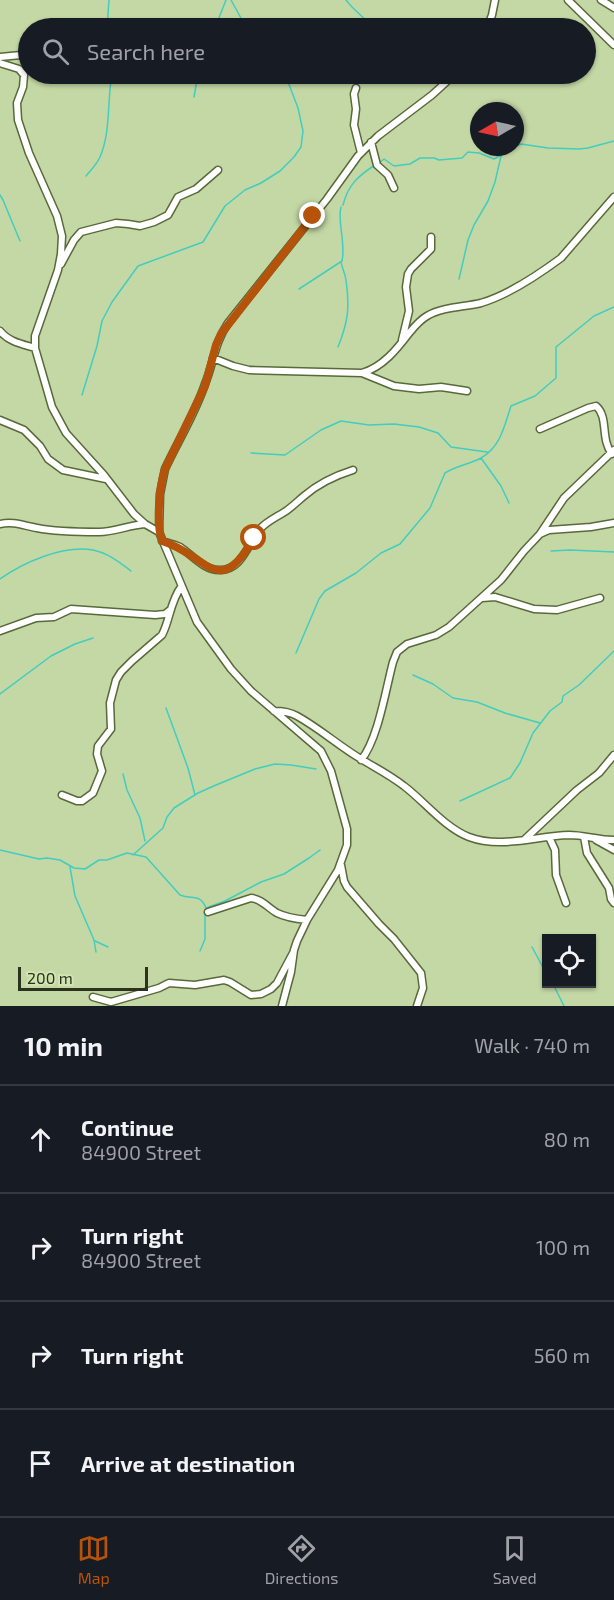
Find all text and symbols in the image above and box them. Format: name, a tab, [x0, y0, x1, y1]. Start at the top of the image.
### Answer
search box	[18, 18, 596, 84]
icon: search	[39, 35, 72, 68]
text: Search here	[87, 38, 205, 64]
north arrow	[470, 102, 524, 156]
route end	[299, 202, 325, 228]
route start	[240, 524, 266, 550]
map controls	[542, 934, 596, 988]
button: locate	[542, 934, 596, 988]
scale bar	[18, 964, 148, 992]
text: 200 m	[27, 968, 73, 987]
text: 10 min	[24, 1030, 103, 1061]
text: Walk · 740 m	[474, 1033, 590, 1057]
text: Continue	[81, 1114, 174, 1140]
icon: ahead	[24, 1123, 57, 1156]
text: 80 m	[544, 1127, 590, 1151]
text: 84900 Street	[81, 1140, 201, 1164]
text: Turn right	[81, 1222, 183, 1248]
icon: right	[24, 1231, 57, 1264]
text: 100 m	[536, 1235, 590, 1259]
text: 84900 Street	[81, 1248, 201, 1272]
icon: right	[24, 1339, 57, 1372]
text: Turn right	[81, 1342, 183, 1368]
text: 560 m	[534, 1343, 590, 1367]
icon: arrive	[24, 1447, 57, 1480]
text: Arrive at destination	[81, 1450, 295, 1476]
tab: Map	[77, 1532, 110, 1587]
tab: Directions	[265, 1532, 338, 1587]
tab: Saved	[493, 1532, 537, 1587]

